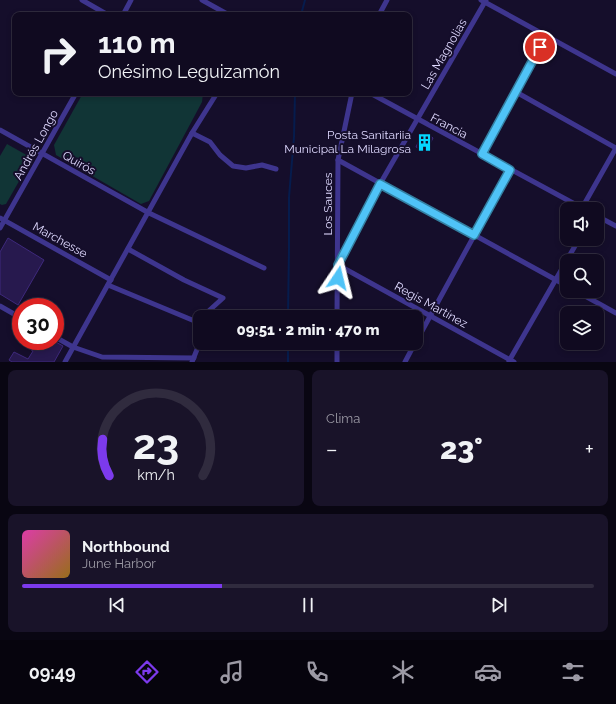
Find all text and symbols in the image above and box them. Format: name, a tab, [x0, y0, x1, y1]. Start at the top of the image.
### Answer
street label: Las Magnolias	[418, 16, 470, 92]
text: 110 m	[98, 27, 176, 60]
icon: right	[32, 28, 84, 80]
pin	[523, 30, 557, 64]
icon: arrive	[529, 36, 551, 58]
text: Onésimo Leguizamón	[98, 61, 280, 82]
street label: Andrés Longo	[11, 107, 61, 183]
street label: Francia	[428, 110, 470, 142]
place label: Posta Sanitariia Municipal La Milagrosa	[284, 128, 411, 156]
building icon: Posta Sanitariia Municipal La Milagrosa	[414, 132, 434, 152]
street label: Quirós	[60, 148, 98, 178]
street label: Los Sauces	[321, 172, 335, 236]
map controls	[560, 202, 604, 350]
button: sound	[560, 202, 604, 246]
street label: Marchesse	[30, 219, 90, 261]
button: search	[560, 254, 604, 298]
position arrow	[317, 257, 359, 299]
street label: Regis Martínez	[392, 279, 470, 331]
speed limit sign: 30	[12, 298, 64, 350]
button: layers	[560, 306, 604, 350]
text: 09:51 · 2 min · 470 m	[237, 321, 379, 339]
text: Clima	[326, 411, 360, 426]
text: 23	[133, 420, 179, 469]
text: 23°	[440, 431, 483, 466]
text: −	[326, 436, 338, 462]
text: +	[585, 436, 594, 462]
text: km/h	[137, 467, 175, 483]
text: Northbound	[82, 538, 170, 556]
text: June Harbor	[82, 556, 156, 571]
icon: previous	[106, 594, 128, 616]
icon: pause	[297, 594, 319, 616]
icon: next	[488, 594, 510, 616]
icon: directions	[133, 658, 161, 686]
icon: music	[218, 658, 246, 686]
icon: phone	[303, 658, 331, 686]
icon: climate	[389, 658, 417, 686]
icon: car	[474, 658, 502, 686]
icon: filters	[559, 658, 587, 686]
text: 09:49	[29, 662, 76, 683]

